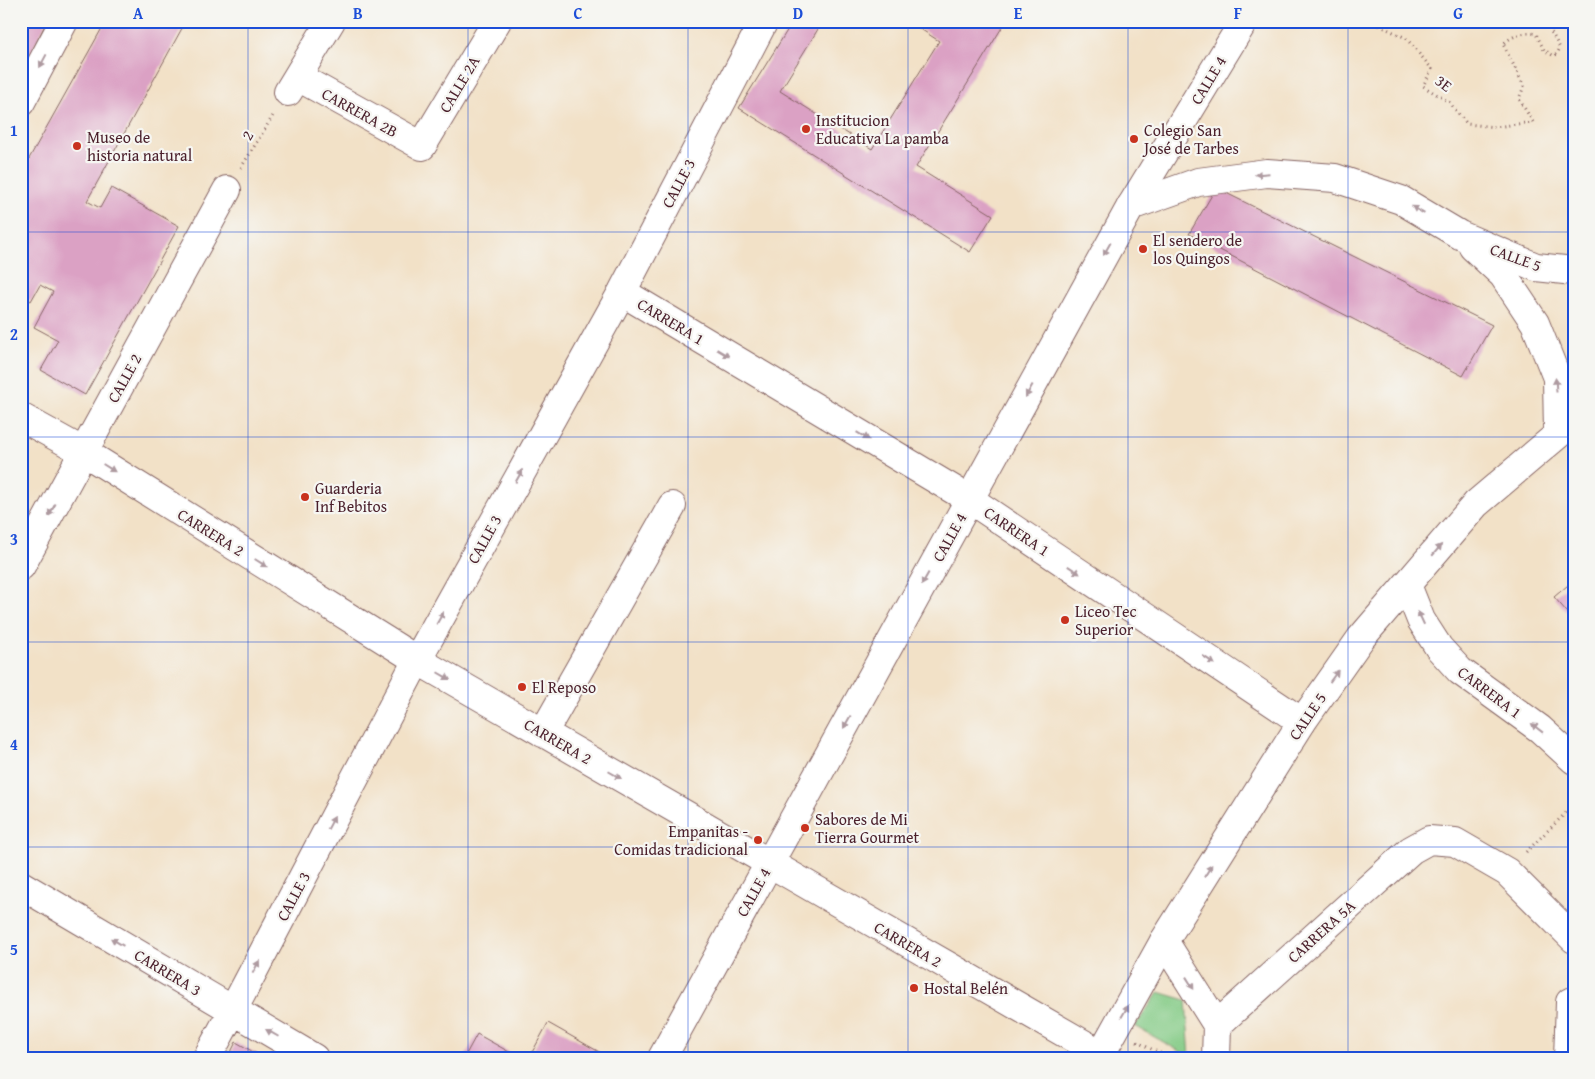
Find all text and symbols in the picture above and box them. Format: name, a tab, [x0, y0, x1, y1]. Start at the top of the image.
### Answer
text: A	[133, 1, 144, 25]
text: B	[353, 1, 363, 25]
text: C	[573, 1, 583, 25]
text: D	[793, 1, 803, 25]
text: E	[1014, 1, 1023, 25]
text: F	[1234, 1, 1242, 25]
text: G	[1453, 1, 1463, 25]
street label: CALLE 2A	[433, 51, 486, 117]
street label: CALLE 4	[1184, 51, 1232, 109]
one-way arrow	[39, 54, 47, 69]
street label: 3E	[1430, 69, 1458, 97]
street label: CARRERA 2B	[318, 81, 402, 143]
place label: Institucion Educativa La pamba	[816, 108, 949, 150]
text: 1	[10, 118, 18, 142]
place label: Colegio San José de Tarbes	[1142, 118, 1239, 160]
marker: Institucion Educativa La pamba	[800, 123, 812, 135]
place label: Museo de historia natural	[87, 125, 193, 167]
street label: 2	[235, 125, 259, 145]
marker: Colegio San José de Tarbes	[1128, 133, 1140, 145]
marker: Museo de historia natural	[71, 140, 83, 152]
street label: CALLE 3	[655, 154, 701, 212]
one-way arrow	[1254, 170, 1270, 178]
one-way arrow	[1412, 205, 1425, 214]
place label: El sendero de los Quingos	[1153, 228, 1242, 270]
street label: CALLE 5	[1487, 237, 1545, 277]
one-way arrow	[1103, 242, 1112, 255]
marker: El sendero de los Quingos	[1137, 243, 1149, 255]
street label: CARRERA 1	[633, 292, 709, 350]
text: 2	[10, 322, 18, 346]
one-way arrow	[717, 348, 730, 357]
street label: CALLE 2	[101, 349, 147, 407]
one-way arrow	[1552, 377, 1560, 393]
one-way arrow	[1025, 384, 1033, 398]
one-way arrow	[856, 431, 869, 440]
one-way arrow	[102, 463, 115, 472]
one-way arrow	[515, 469, 523, 483]
place label: Guarderia Inf Bebitos	[315, 476, 387, 518]
marker: Guarderia Inf Bebitos	[299, 491, 311, 503]
street label: CARRERA 1	[979, 500, 1055, 562]
street label: CARRERA 2	[173, 502, 249, 562]
one-way arrow	[48, 503, 56, 517]
street label: CALLE 4	[926, 508, 972, 566]
street label: CALLE 3	[461, 510, 507, 568]
text: 3	[10, 527, 18, 551]
one-way arrow	[1431, 544, 1442, 557]
one-way arrow	[255, 558, 268, 568]
one-way arrow	[1067, 565, 1081, 574]
one-way arrow	[921, 573, 930, 586]
place label: Liceo Tec Superior	[1075, 599, 1137, 641]
one-way arrow	[1417, 610, 1425, 625]
one-way arrow	[436, 611, 445, 625]
marker: Liceo Tec Superior	[1059, 614, 1071, 626]
one-way arrow	[1202, 655, 1216, 665]
street label: CARRERA 1	[1453, 660, 1527, 724]
one-way arrow	[1329, 669, 1339, 683]
one-way arrow	[437, 672, 452, 680]
place label: El Reposo	[532, 675, 596, 699]
marker: El Reposo	[516, 681, 528, 693]
street label: CALLE 5	[1282, 687, 1332, 745]
street label: CARRERA 2	[520, 712, 596, 770]
one-way arrow	[843, 714, 851, 729]
one-way arrow	[1531, 722, 1544, 733]
text: 4	[10, 732, 18, 756]
one-way arrow	[609, 770, 622, 779]
place label: Sabores de Mi Tierra Gourmet	[815, 807, 920, 849]
one-way arrow	[327, 816, 335, 831]
place label: Empanitas - Comidas tradicional	[614, 819, 749, 861]
marker: Sabores de Mi Tierra Gourmet	[799, 822, 811, 834]
marker: Empanitas - Comidas tradicional	[752, 834, 764, 846]
street label: CALLE 4	[730, 863, 776, 921]
one-way arrow	[1203, 865, 1212, 878]
street label: CALLE 3	[270, 867, 316, 925]
street label: CARRERA 5A	[1282, 894, 1361, 968]
street label: CARRERA 2	[870, 915, 946, 973]
text: 5	[10, 937, 18, 961]
one-way arrow	[110, 938, 125, 946]
street label: CARRERA 3	[130, 943, 206, 1001]
one-way arrow	[252, 960, 260, 975]
place label: Hostal Belén	[924, 976, 1008, 1000]
one-way arrow	[1185, 976, 1195, 989]
marker: Hostal Belén	[908, 982, 920, 994]
one-way arrow	[1120, 1004, 1129, 1017]
one-way arrow	[266, 1029, 279, 1038]

